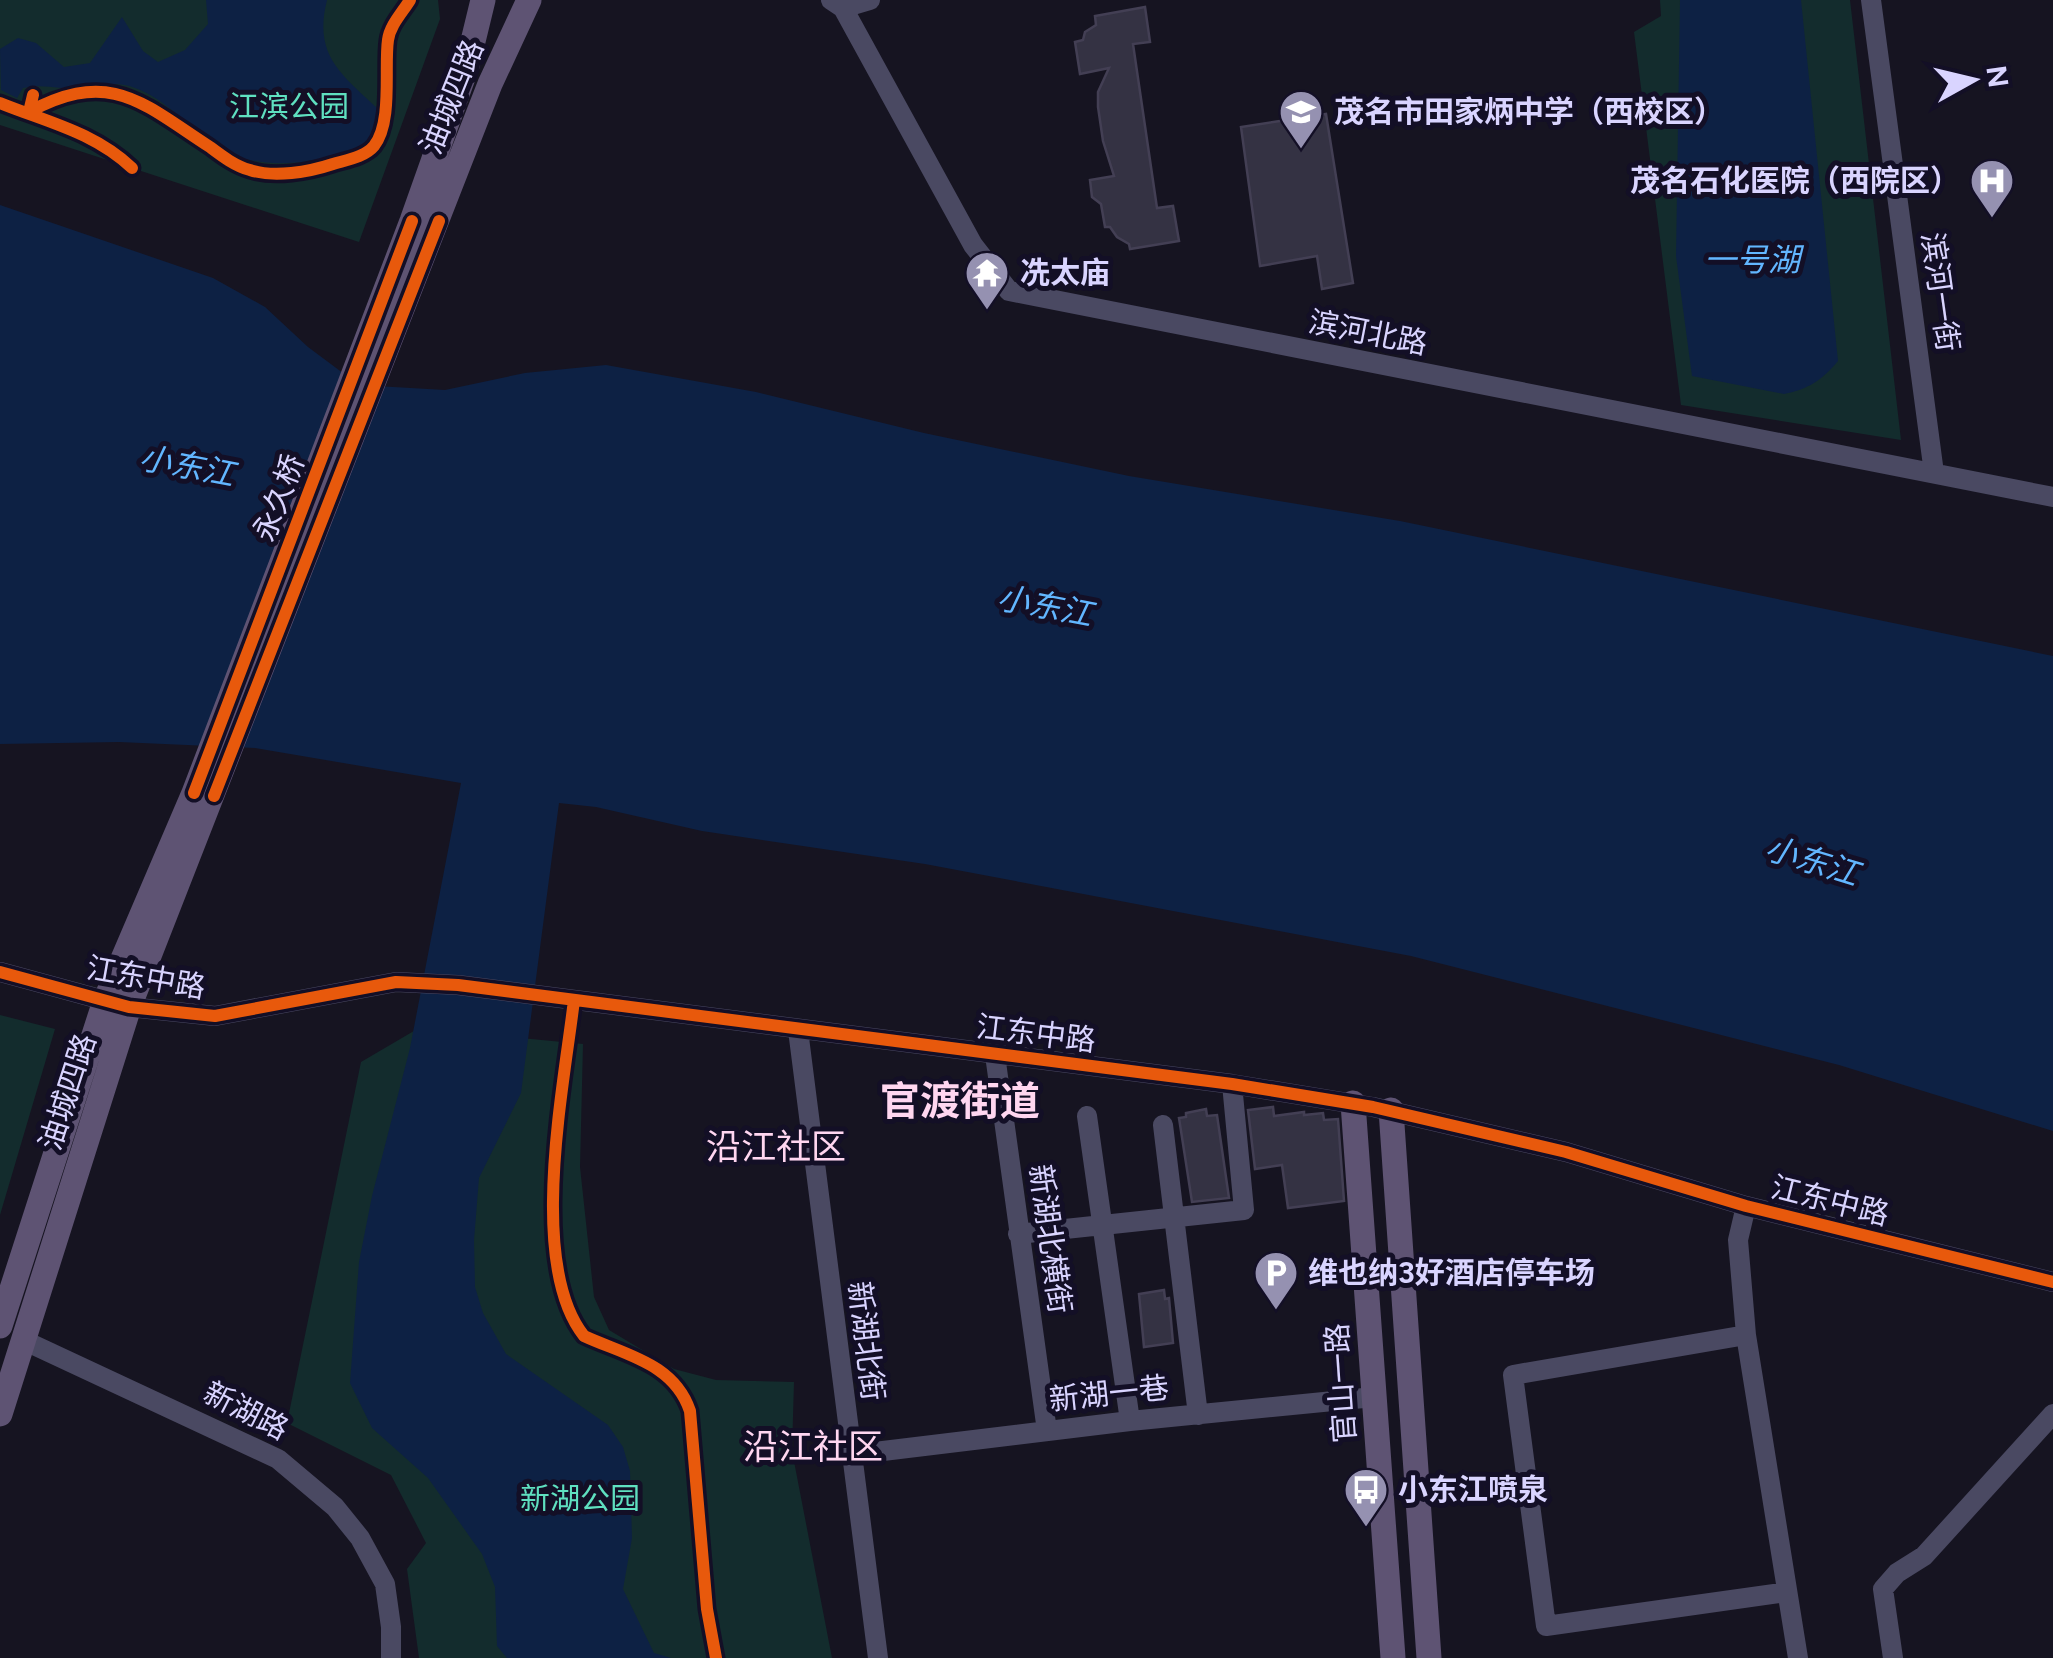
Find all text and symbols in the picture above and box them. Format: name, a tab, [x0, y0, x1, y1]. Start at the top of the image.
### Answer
north arrow	[1923, 30, 2023, 130]
street label: 油城四路	[412, 34, 491, 159]
text: N	[1979, 63, 2016, 90]
park label: 江滨公园	[229, 88, 349, 125]
school or university icon: 茂名市田家炳中学（西校区）	[1278, 89, 1324, 150]
place label: 茂名市田家炳中学（西校区）	[1334, 93, 1724, 130]
hospital icon: 茂名石化医院（西院区）	[1969, 158, 2015, 219]
place label: 茂名石化医院（西院区）	[1630, 162, 1960, 199]
street label: 滨河一街	[1914, 230, 1967, 354]
water label: 一号湖	[1704, 241, 1805, 279]
temple icon: 冼太庙	[964, 250, 1010, 311]
place label: 冼太庙	[1020, 254, 1110, 291]
street label: 滨河北路	[1306, 303, 1431, 362]
water label: 小东江	[136, 438, 241, 494]
street label: 永久桥	[245, 449, 312, 546]
water label: 小东江	[994, 578, 1099, 634]
water label: 小东江	[1761, 829, 1866, 894]
street label: 江东中路	[84, 949, 208, 1006]
street label: 江东中路	[974, 1008, 1098, 1059]
street label: 油城四路	[31, 1029, 104, 1155]
district label: 官渡街道	[880, 1077, 1040, 1125]
district label: 沿江社区	[706, 1126, 846, 1168]
street label: 新湖北横街	[1022, 1162, 1079, 1316]
street label: 江东中路	[1767, 1168, 1893, 1233]
parking icon: 维也纳3好酒店停车场	[1253, 1250, 1299, 1311]
place label: 维也纳3好酒店停车场	[1308, 1254, 1595, 1291]
street label: 新湖北街	[841, 1279, 892, 1403]
street label: 官山一路	[1318, 1322, 1363, 1444]
street label: 新湖一巷	[1047, 1369, 1171, 1418]
street label: 新湖路	[198, 1374, 295, 1447]
district label: 沿江社区	[743, 1426, 883, 1468]
bus stop icon: 小东江喷泉	[1343, 1467, 1389, 1528]
place label: 小东江喷泉	[1398, 1471, 1548, 1508]
park label: 新湖公园	[520, 1480, 640, 1517]

